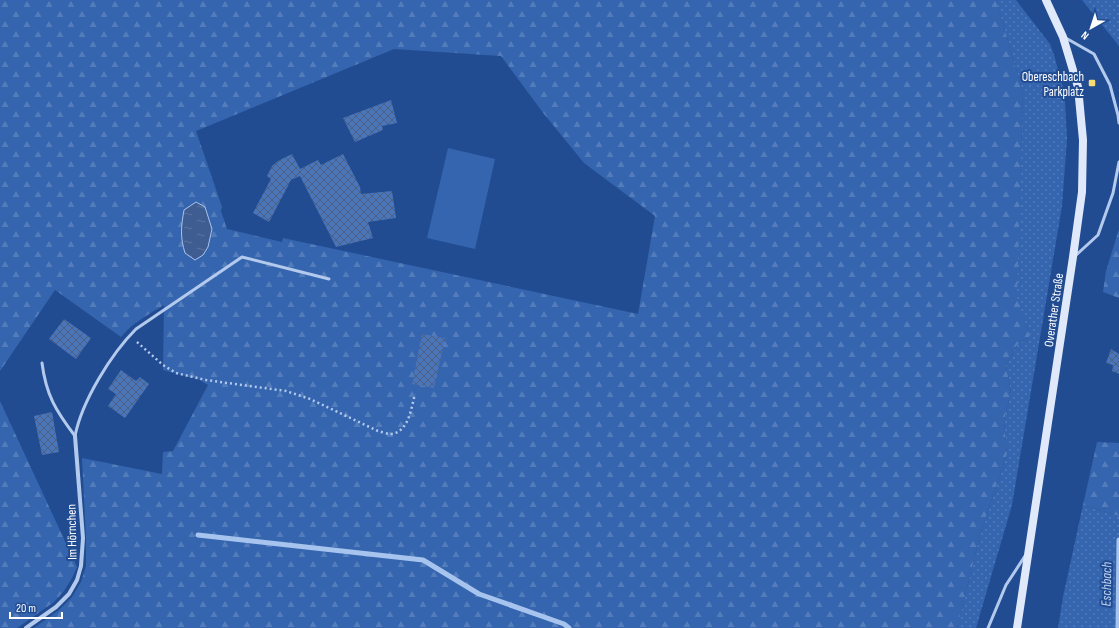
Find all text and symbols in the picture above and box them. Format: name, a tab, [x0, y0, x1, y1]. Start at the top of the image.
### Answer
north arrow	[1071, 8, 1111, 48]
text: N	[1079, 28, 1091, 42]
place label: Obereschbach Parkplatz	[1022, 69, 1084, 100]
marker: Obereschbach Parkplatz	[1087, 78, 1097, 88]
street label: Overather Straße	[1041, 272, 1067, 348]
street label: Im Hörnchen	[64, 504, 80, 560]
water label: Eschbach	[1098, 561, 1115, 606]
scale bar	[10, 594, 62, 620]
text: 20 m	[16, 601, 36, 616]

